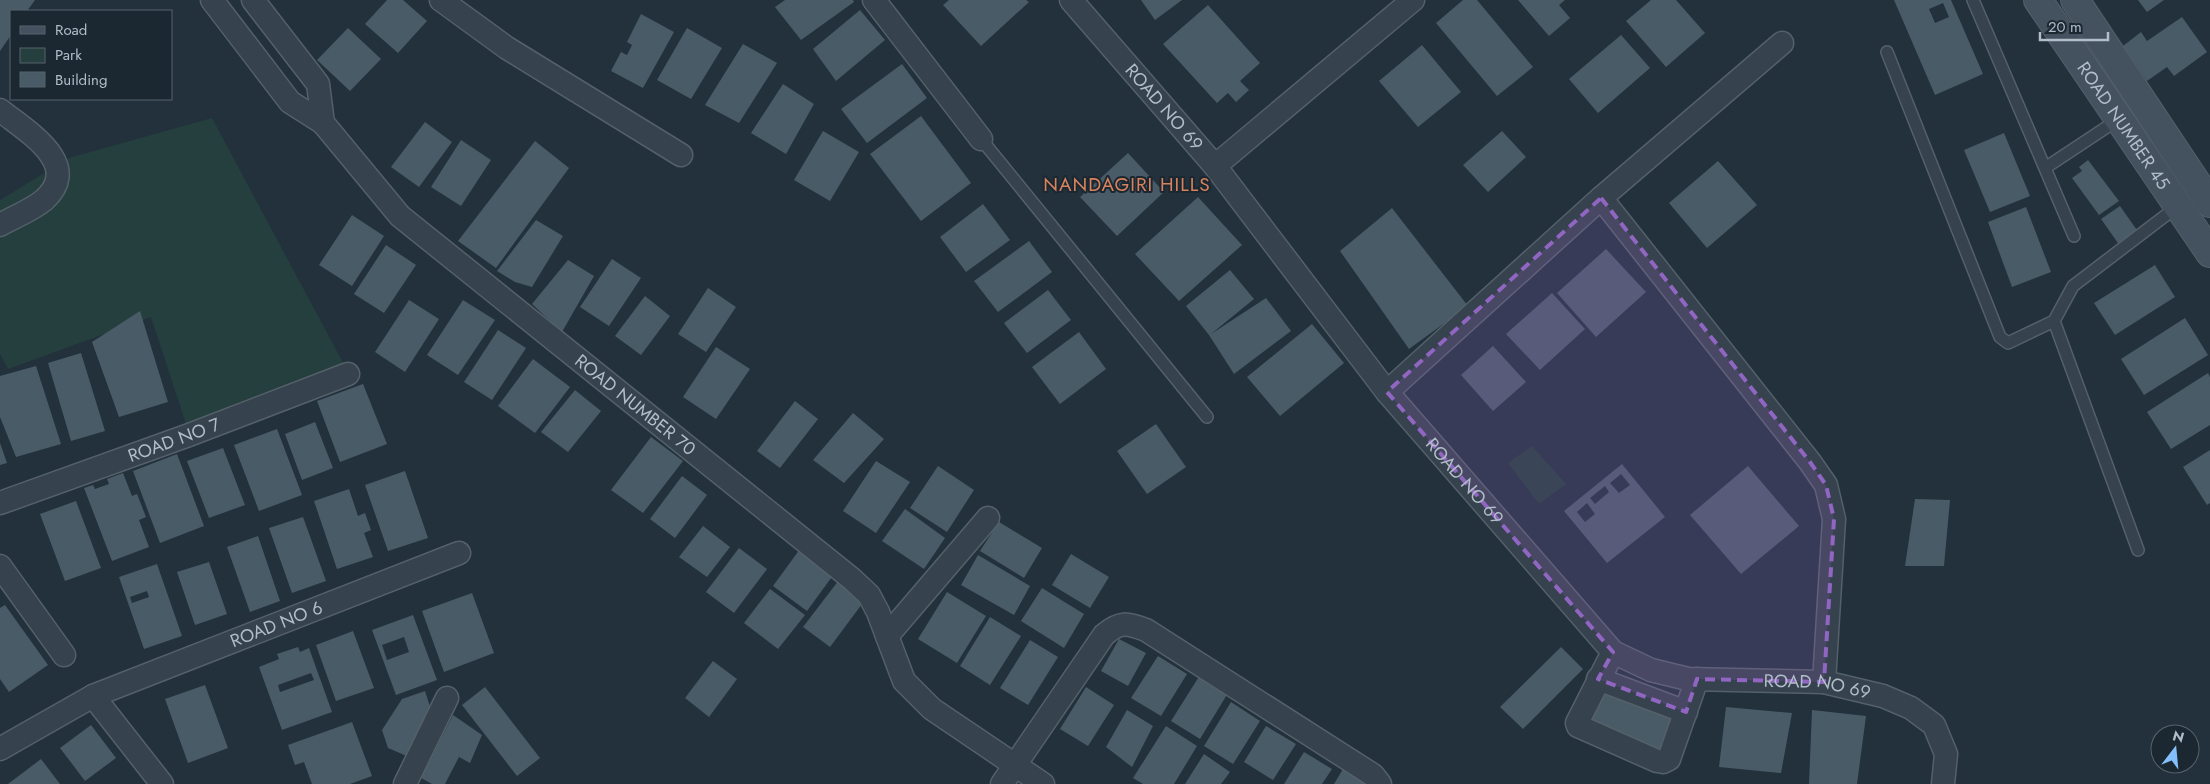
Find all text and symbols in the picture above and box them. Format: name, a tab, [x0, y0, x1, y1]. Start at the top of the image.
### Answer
legend	[10, 10, 172, 100]
scale bar	[2040, 10, 2108, 42]
text: 20 m	[2048, 16, 2082, 38]
text: Road	[55, 19, 87, 41]
text: Park	[55, 44, 82, 66]
street label: ROAD NUMBER 45	[2071, 57, 2176, 195]
street label: ROAD NO 69	[1119, 58, 1209, 156]
text: Building	[55, 69, 107, 91]
district label: NANDAGIRI HILLS	[1043, 171, 1211, 198]
street label: ROAD NUMBER 70	[569, 348, 702, 462]
street label: ROAD NO 7	[124, 411, 224, 469]
street label: ROAD NO 69	[1419, 432, 1510, 530]
street label: ROAD NO 6	[226, 595, 326, 654]
street label: ROAD NO 69	[1763, 668, 1873, 706]
north arrow	[2150, 724, 2200, 774]
text: N	[2170, 725, 2187, 748]

